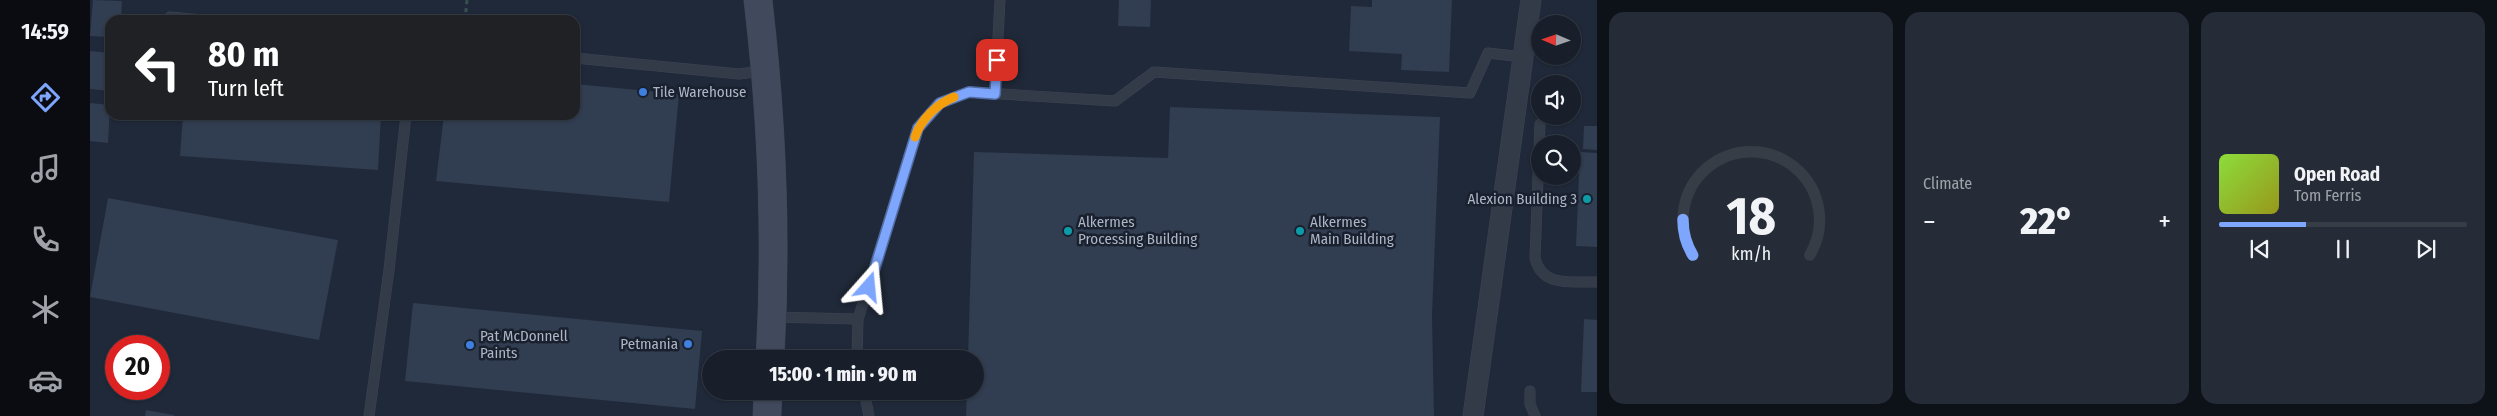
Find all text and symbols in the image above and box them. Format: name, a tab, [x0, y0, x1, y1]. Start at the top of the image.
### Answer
north arrow	[1531, 15, 1581, 65]
map controls	[1531, 15, 1581, 185]
text: 14:59	[21, 18, 69, 45]
text: 80 m	[208, 33, 280, 75]
icon: left	[125, 35, 190, 100]
pin	[976, 39, 1018, 81]
icon: arrive	[983, 46, 1011, 74]
text: Turn left	[208, 75, 284, 102]
button: sound	[1531, 75, 1581, 125]
icon: directions	[28, 80, 63, 115]
place label: Tile Warehouse	[653, 83, 746, 101]
marker: Tile Warehouse	[637, 86, 649, 98]
button: search	[1531, 135, 1581, 185]
icon: music	[28, 151, 63, 186]
text: Open Road	[2294, 163, 2380, 186]
text: Climate	[1923, 174, 1972, 193]
text: 18	[1726, 185, 1776, 248]
text: Tom Ferris	[2294, 186, 2361, 205]
place label: Alexion Building 3	[1467, 190, 1577, 208]
marker: Alexion Building 3	[1581, 193, 1593, 205]
text: 22°	[2020, 198, 2074, 244]
text: −	[1923, 205, 1936, 238]
text: +	[2158, 205, 2171, 238]
place label: Alkermes Processing Building	[1078, 213, 1197, 248]
place label: Alkermes Main Building	[1310, 213, 1394, 248]
icon: phone	[28, 222, 63, 257]
marker: Alkermes Processing Building	[1062, 225, 1074, 237]
marker: Alkermes Main Building	[1294, 225, 1306, 237]
icon: previous	[2246, 235, 2274, 263]
icon: pause	[2329, 235, 2357, 263]
icon: next	[2412, 235, 2440, 263]
text: km/h	[1731, 243, 1771, 265]
position arrow	[842, 260, 894, 312]
icon: climate	[28, 292, 63, 327]
place label: Pat McDonnell Paints	[480, 327, 568, 362]
speed limit sign: 20	[105, 335, 170, 400]
place label: Petmania	[620, 335, 678, 353]
marker: Petmania	[682, 338, 694, 350]
marker: Pat McDonnell Paints	[464, 339, 476, 351]
icon: car	[28, 363, 63, 398]
text: 15:00 · 1 min · 90 m	[769, 363, 917, 386]

